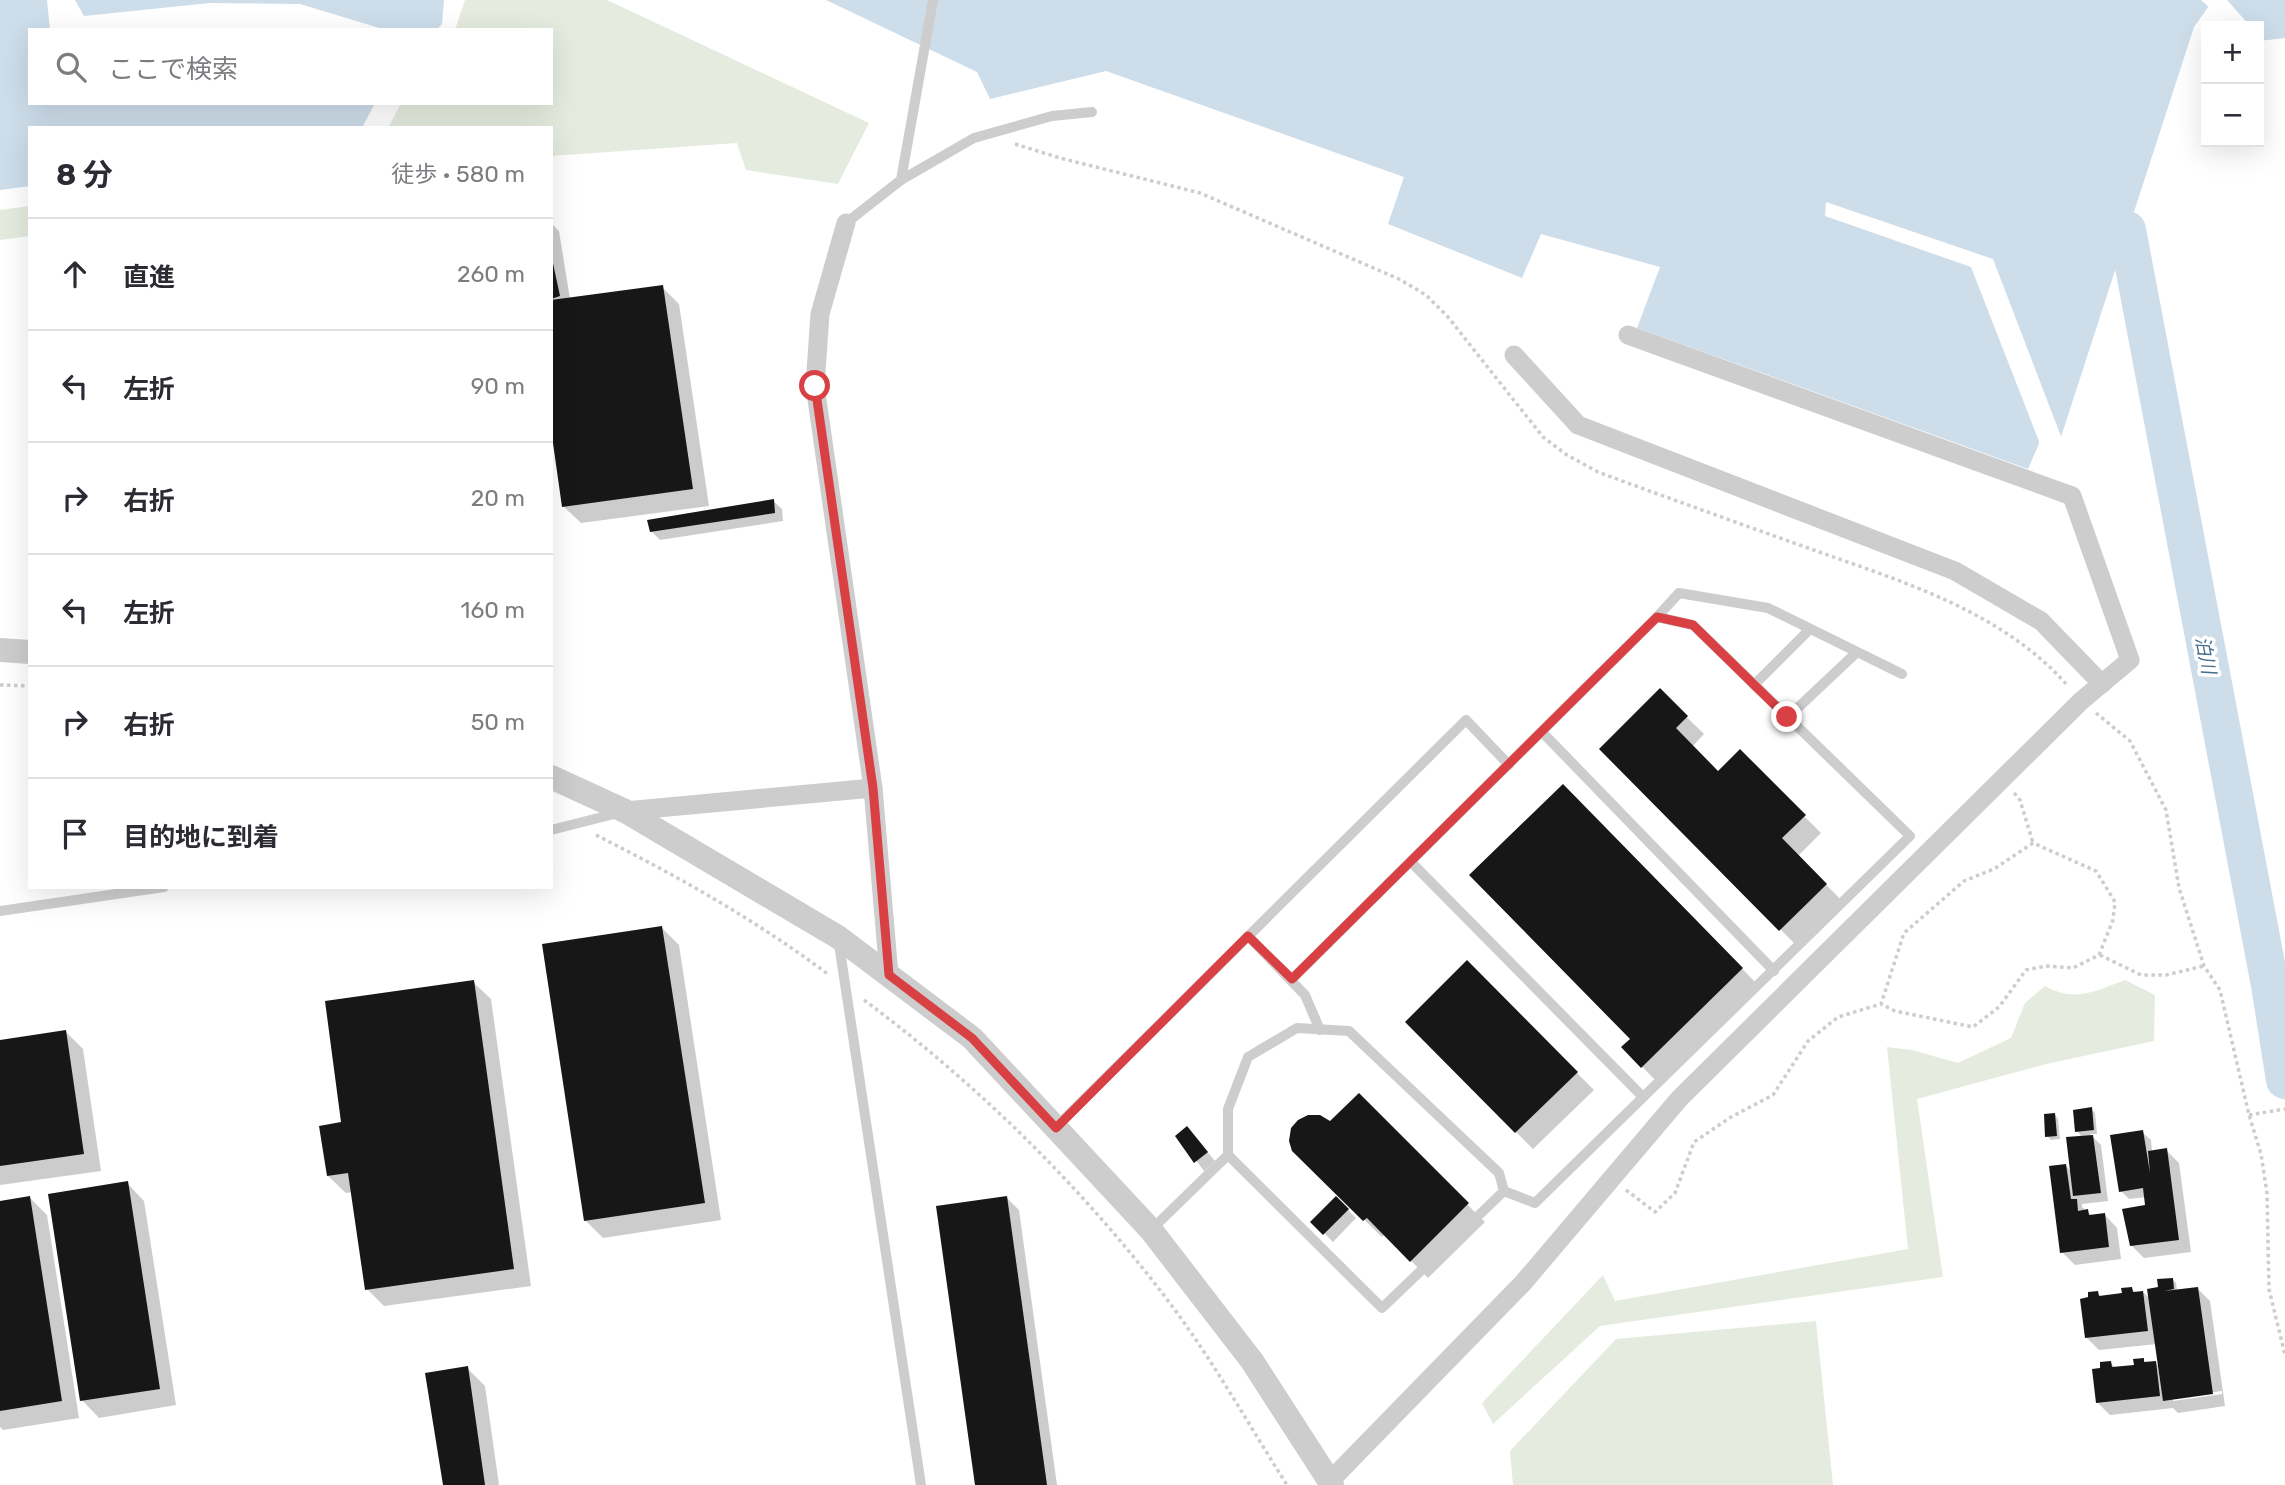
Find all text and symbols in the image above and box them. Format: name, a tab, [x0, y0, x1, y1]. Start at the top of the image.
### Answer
map controls	[2201, 21, 2264, 147]
button: +	[2201, 21, 2264, 84]
search box	[28, 28, 553, 105]
icon: search	[52, 48, 90, 86]
text: ここで検索	[108, 54, 238, 85]
button: −	[2201, 84, 2264, 147]
text: 8 分	[56, 157, 113, 193]
text: 徒歩 · 580 m	[391, 160, 525, 188]
icon: ahead	[56, 255, 94, 293]
text: 260 m	[457, 260, 525, 288]
text: 直進	[123, 262, 175, 293]
icon: left	[56, 367, 94, 405]
route start	[799, 370, 830, 401]
text: 90 m	[471, 372, 525, 400]
text: 左折	[123, 374, 175, 405]
icon: right	[56, 479, 94, 517]
text: 20 m	[471, 484, 525, 512]
text: 右折	[123, 486, 175, 517]
icon: left	[56, 591, 94, 629]
text: 160 m	[461, 596, 525, 624]
text: 左折	[123, 598, 175, 629]
water label: 泊川	[2191, 634, 2221, 678]
route end	[1771, 701, 1802, 732]
icon: right	[56, 703, 94, 741]
text: 50 m	[471, 708, 525, 736]
text: 右折	[123, 710, 175, 741]
icon: arrive	[56, 815, 94, 853]
text: 目的地に到着	[123, 822, 279, 853]

